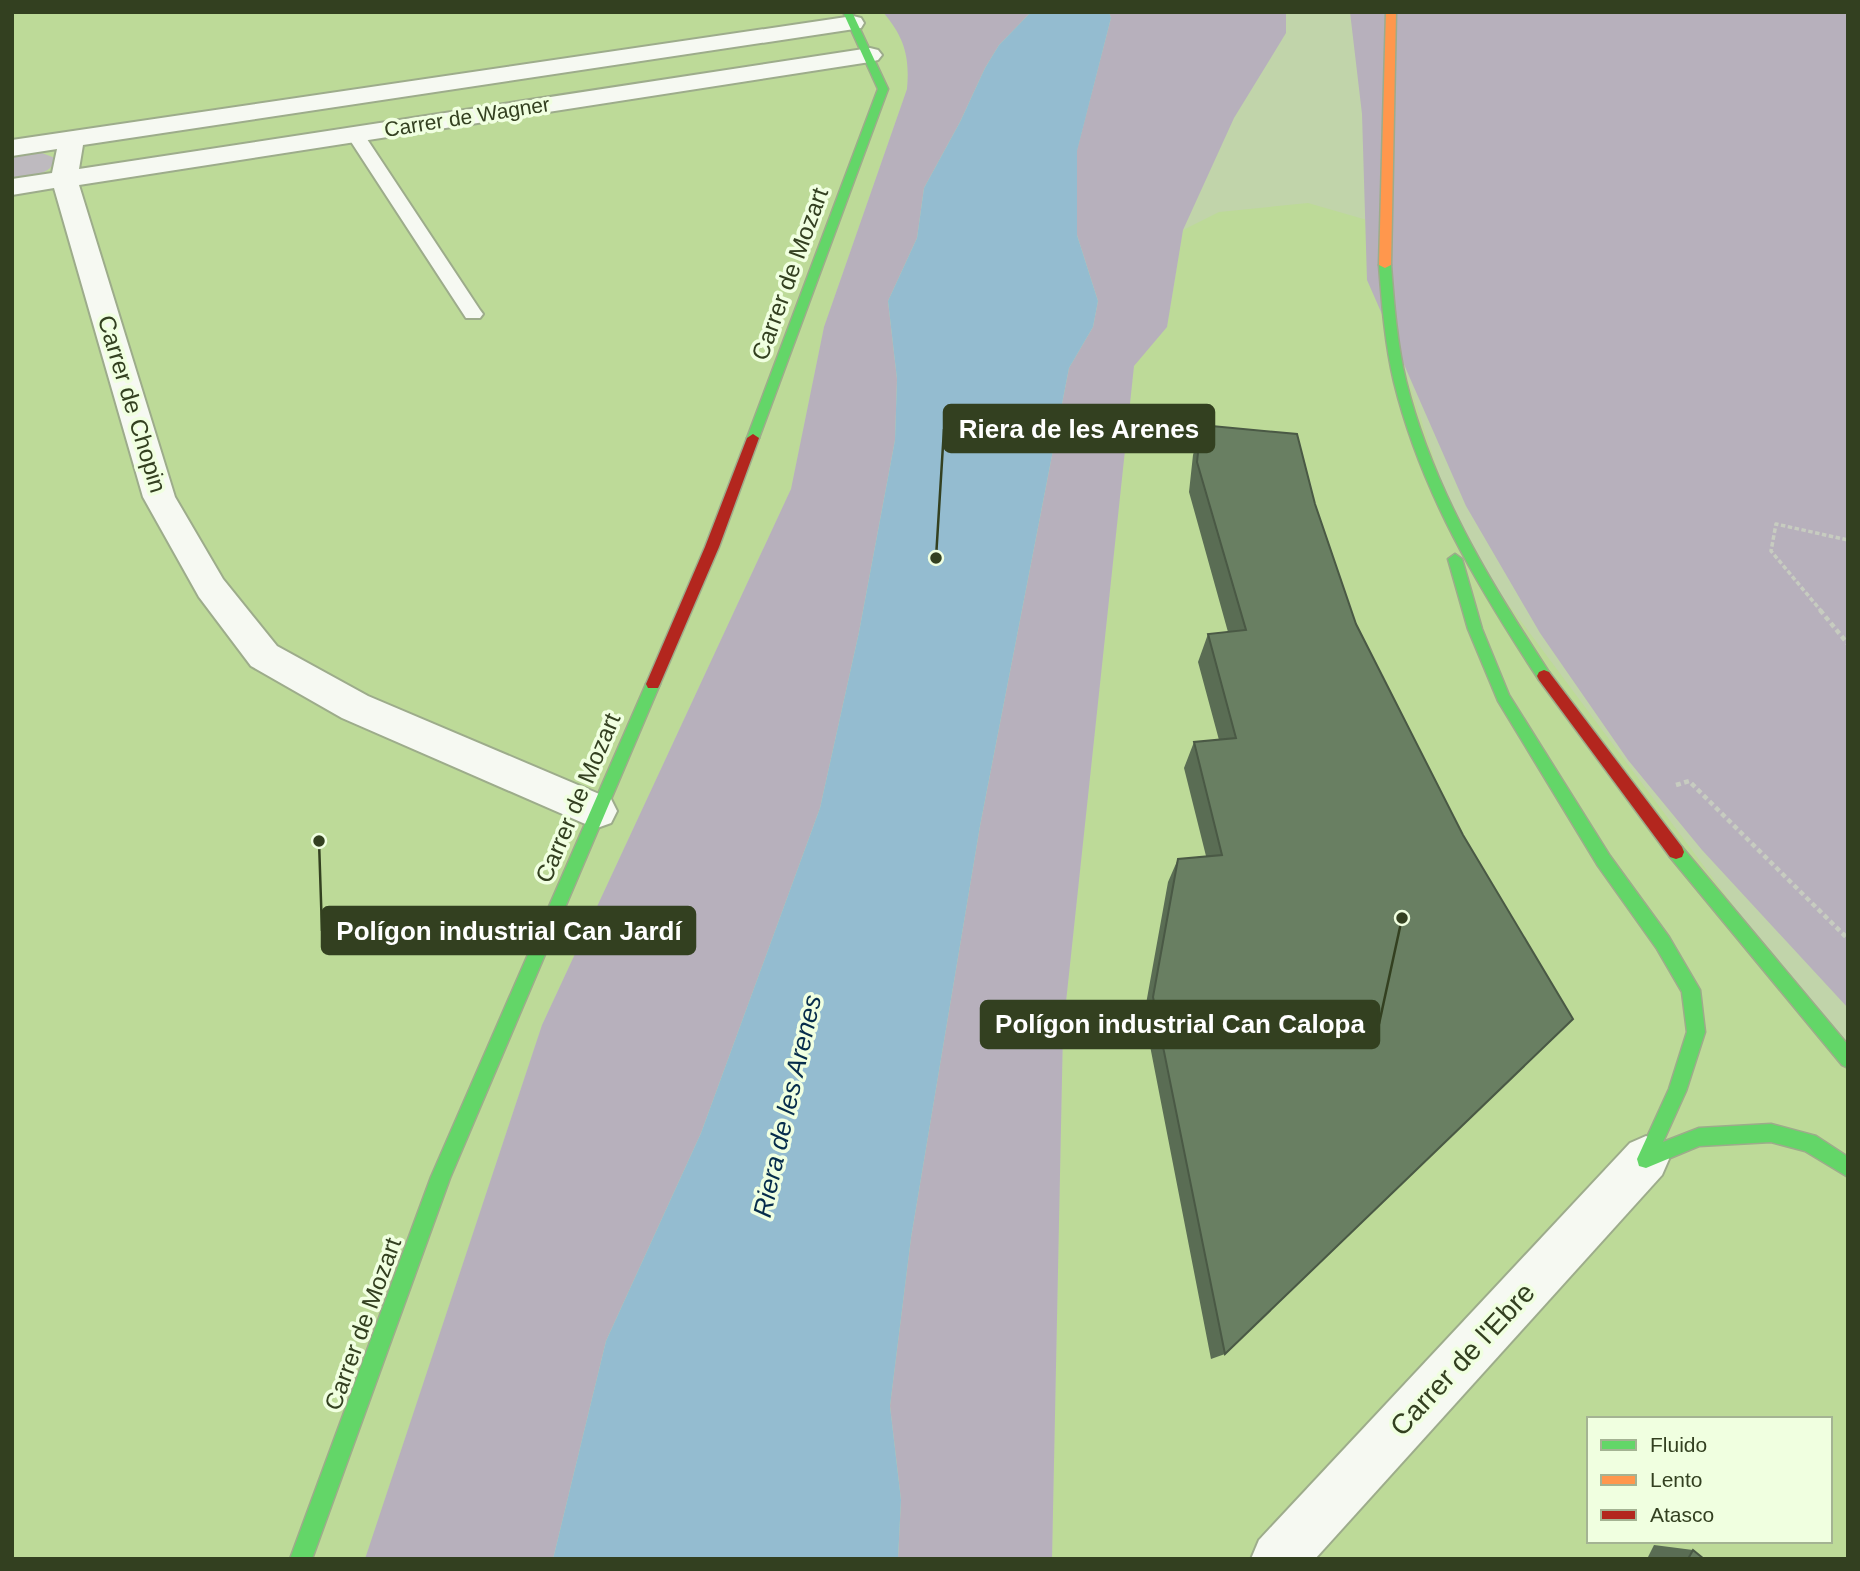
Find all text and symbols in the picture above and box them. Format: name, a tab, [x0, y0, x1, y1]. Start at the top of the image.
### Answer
street label: Carrer de Wagner	[383, 92, 551, 141]
street label: Carrer de Mozart	[746, 184, 833, 364]
street label: Carrer de Chopin	[93, 312, 172, 496]
callout: Riera de les Arenes	[944, 405, 1214, 452]
text: Riera de les Arenes	[959, 414, 1199, 444]
street label: Carrer de Mozart	[530, 709, 626, 887]
callout: Polígon industrial Can Jardí	[322, 907, 695, 954]
text: Polígon industrial Can Jardí	[336, 916, 682, 946]
water label: Riera de les Arenes	[747, 992, 827, 1220]
callout: Polígon industrial Can Calopa	[981, 1001, 1379, 1048]
text: Polígon industrial Can Calopa	[995, 1009, 1365, 1039]
street label: Carrer de Mozart	[319, 1234, 406, 1414]
street label: Carrer de l'Ebre	[1384, 1277, 1541, 1442]
legend	[1587, 1417, 1832, 1543]
text: Fluido	[1650, 1433, 1707, 1456]
text: Lento	[1650, 1468, 1703, 1491]
text: Atasco	[1650, 1503, 1714, 1526]

